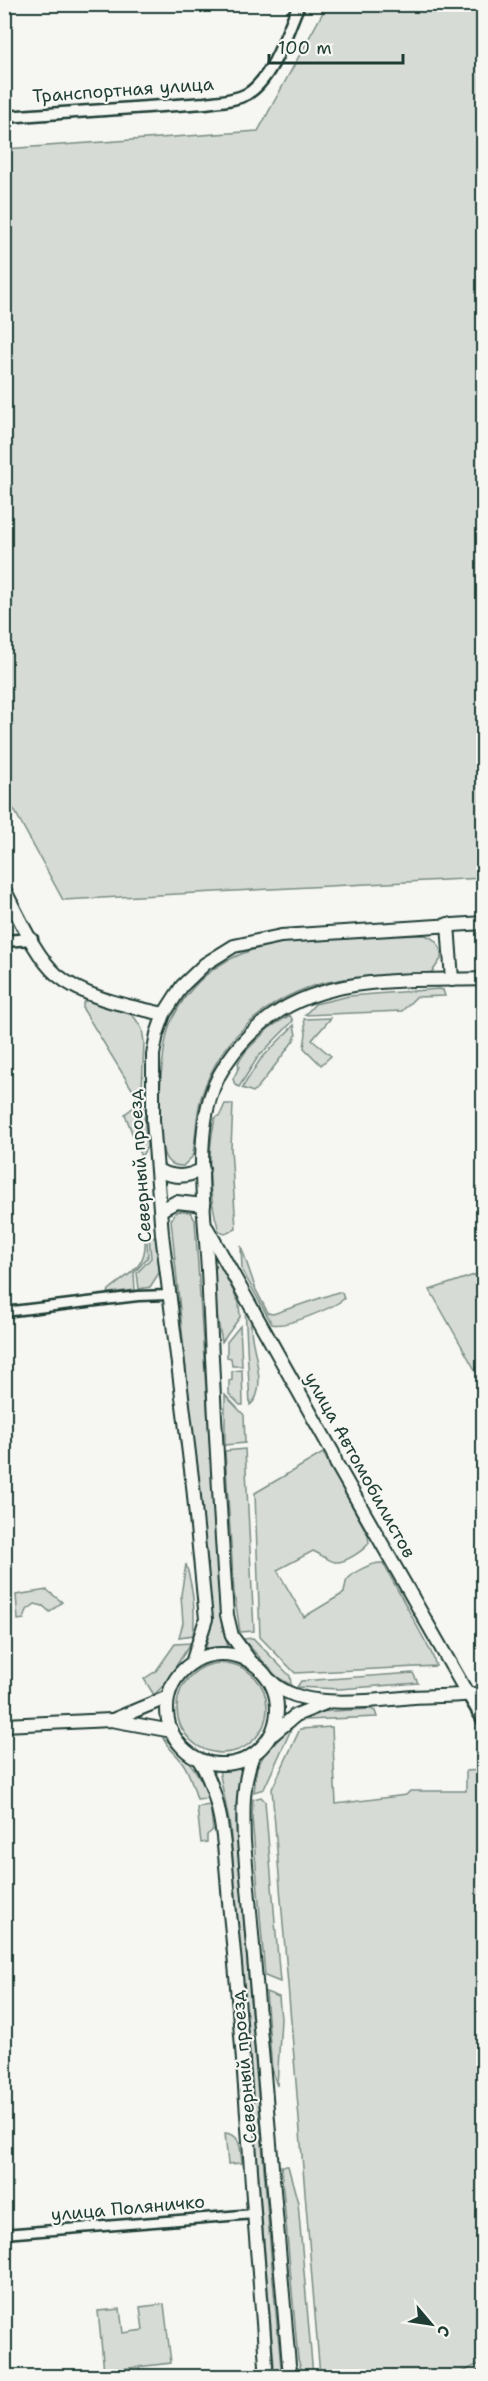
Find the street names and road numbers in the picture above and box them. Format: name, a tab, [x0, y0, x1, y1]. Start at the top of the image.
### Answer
street label: Транспортная улица	[31, 72, 215, 108]
street label: Северный проезд	[123, 1088, 157, 1244]
street label: улица Автомобилистов	[299, 1368, 421, 1562]
street label: Северный проезд	[225, 1989, 263, 2145]
street label: улица Поляничко	[50, 2189, 206, 2227]

